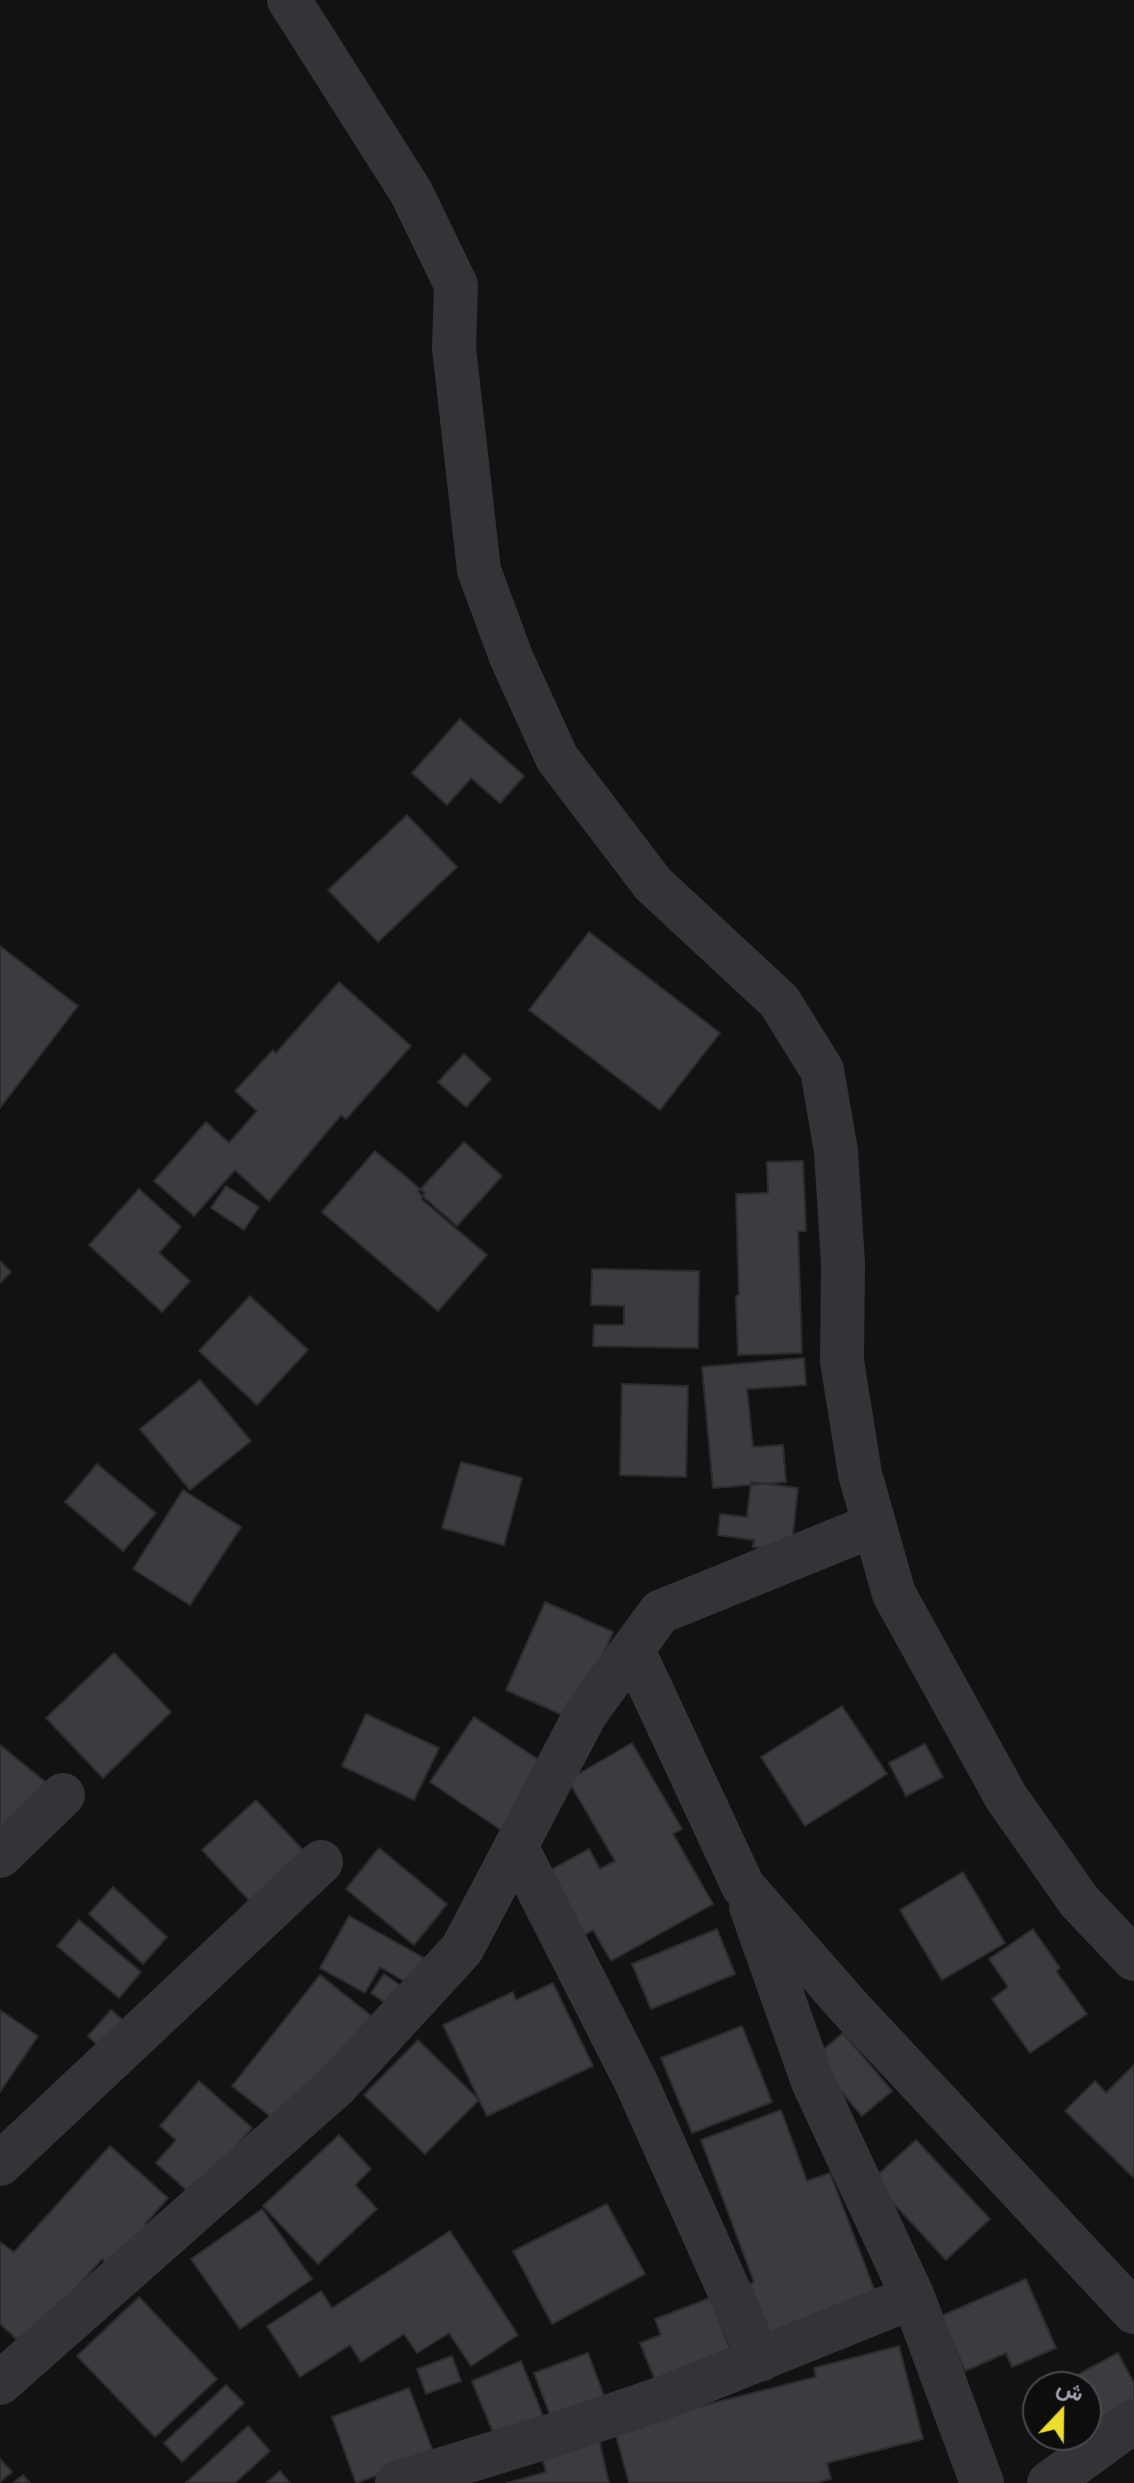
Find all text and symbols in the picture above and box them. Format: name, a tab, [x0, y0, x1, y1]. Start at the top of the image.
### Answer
north arrow	[1022, 2371, 1102, 2451]
text: ش	[1053, 2373, 1088, 2408]

